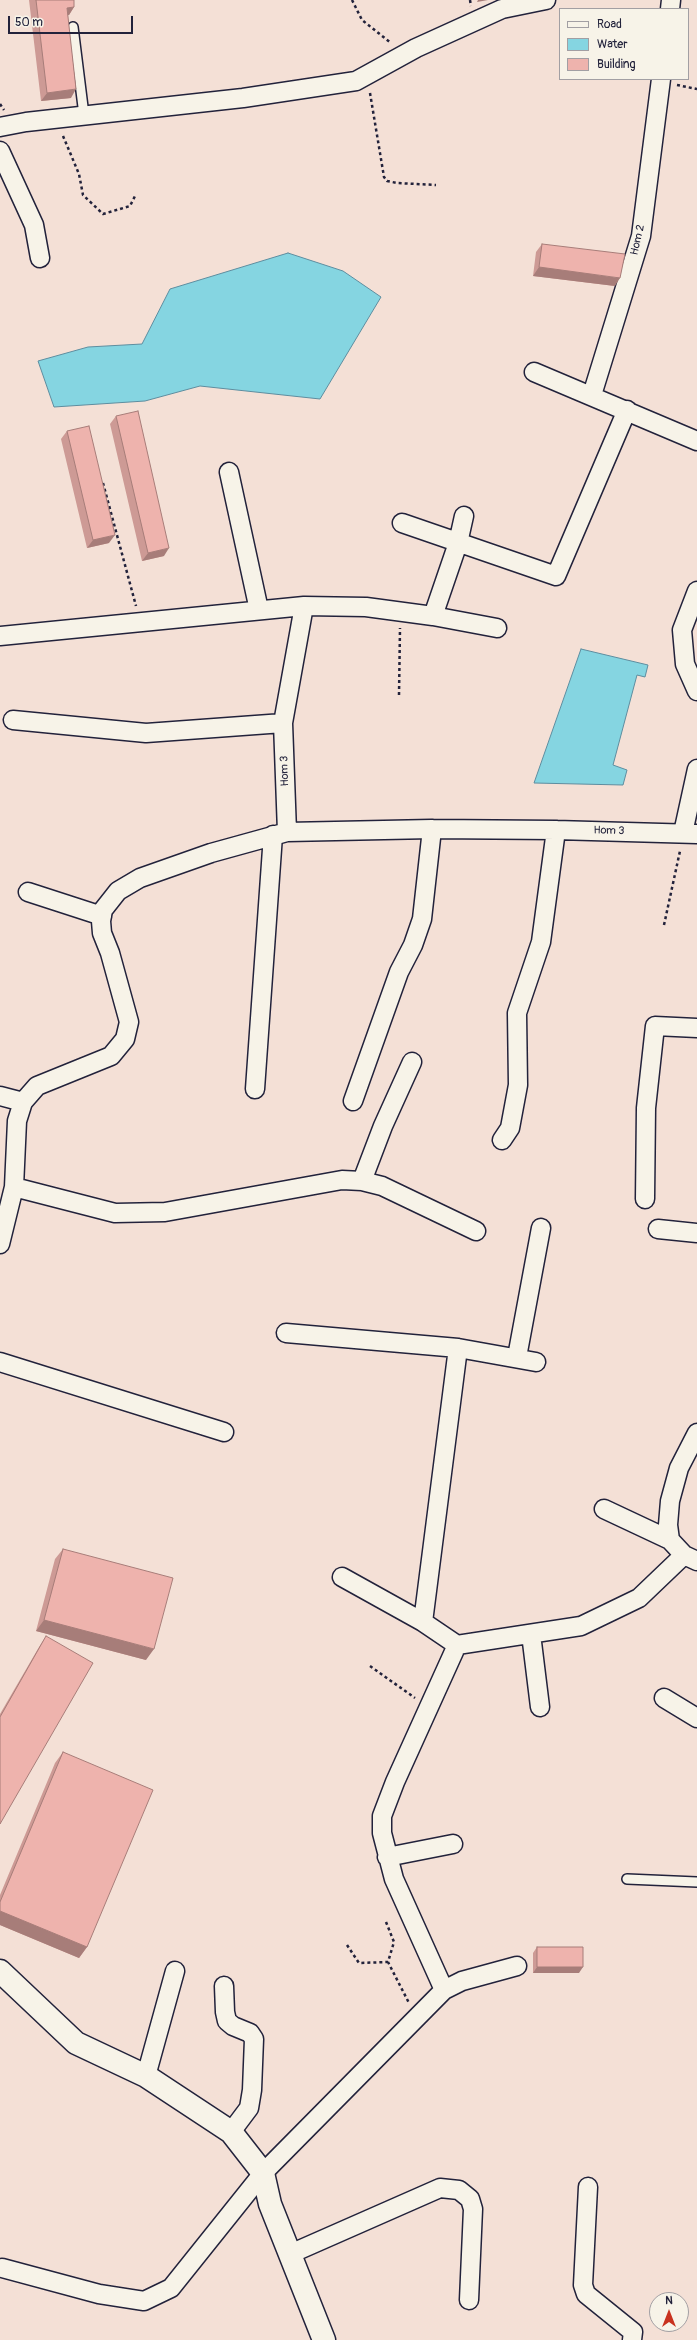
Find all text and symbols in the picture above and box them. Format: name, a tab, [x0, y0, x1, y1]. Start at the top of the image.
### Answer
scale bar	[10, 8, 135, 34]
legend	[559, 8, 689, 80]
text: 50 m	[15, 15, 43, 30]
text: Road	[597, 17, 622, 32]
text: Water	[597, 37, 628, 52]
text: Building	[597, 57, 636, 72]
street label: Hom 2	[628, 223, 648, 257]
street label: Hom 3	[278, 755, 292, 787]
street label: Hom 3	[593, 824, 625, 838]
north arrow	[649, 2292, 689, 2332]
text: N	[665, 2294, 673, 2307]

